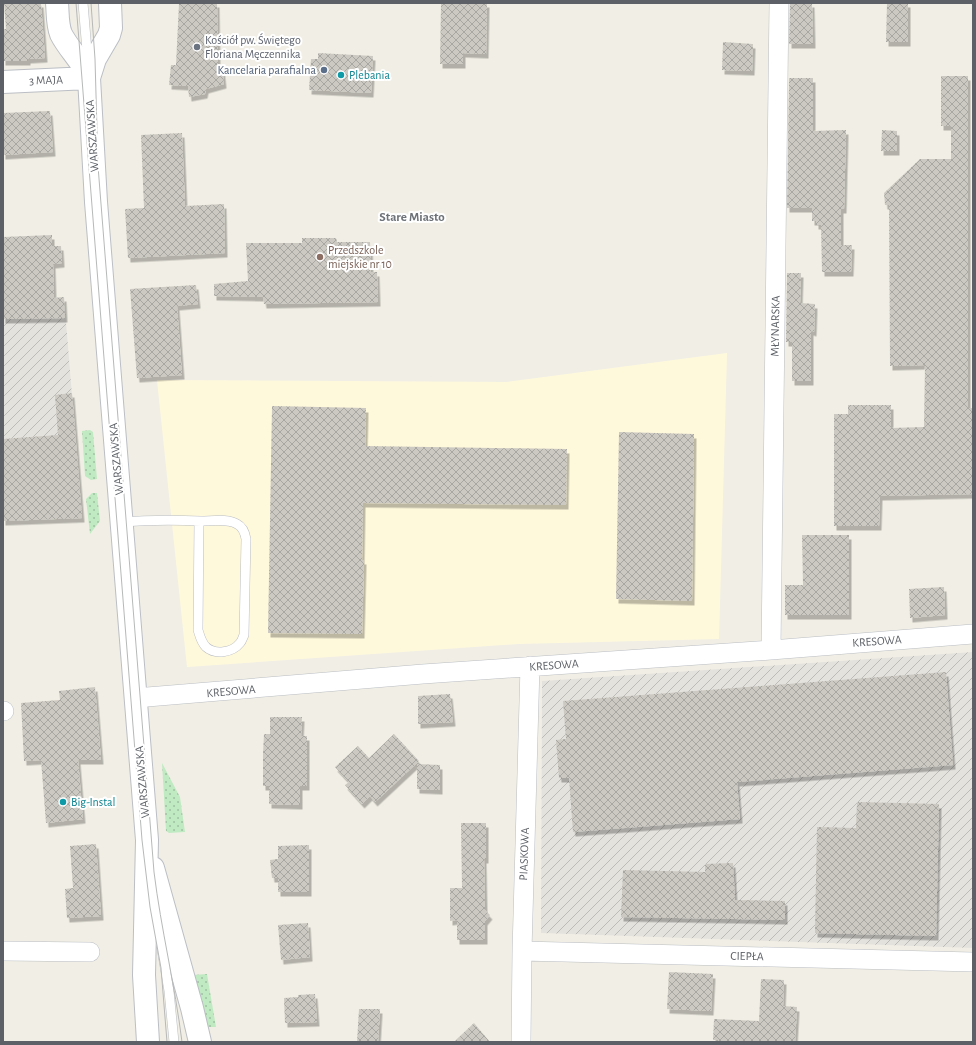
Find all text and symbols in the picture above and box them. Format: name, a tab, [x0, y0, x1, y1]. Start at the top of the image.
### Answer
place label: Kościół pw. Świętego Floriana Męczennika	[205, 32, 301, 60]
marker: Kościół pw. Świętego Floriana Męczennika	[192, 42, 202, 52]
place label: Kancelaria parafialna	[217, 64, 316, 76]
marker: Kancelaria parafialna	[319, 65, 329, 75]
place label: Plebania	[349, 69, 390, 81]
marker: Plebania	[336, 70, 346, 80]
street label: 3 MAJA	[29, 73, 63, 87]
street label: WARSZAWSKA	[83, 99, 101, 173]
district label: Stare Miasto	[379, 211, 445, 224]
place label: Przedszkole miejskie nr 10	[328, 244, 392, 271]
marker: Przedszkole miejskie nr 10	[315, 252, 325, 262]
street label: MŁYNARSKA	[768, 295, 782, 357]
street label: WARSZAWSKA	[107, 422, 125, 496]
street label: KRESOWA	[852, 633, 902, 649]
street label: KRESOWA	[529, 657, 579, 673]
street label: KRESOWA	[206, 683, 256, 699]
street label: WARSZAWSKA	[133, 745, 151, 819]
place label: Big-Instal	[71, 796, 116, 808]
marker: Big-Instal	[58, 797, 68, 807]
street label: PIASKOWA	[517, 827, 531, 881]
street label: CIEPŁA	[730, 950, 764, 962]

